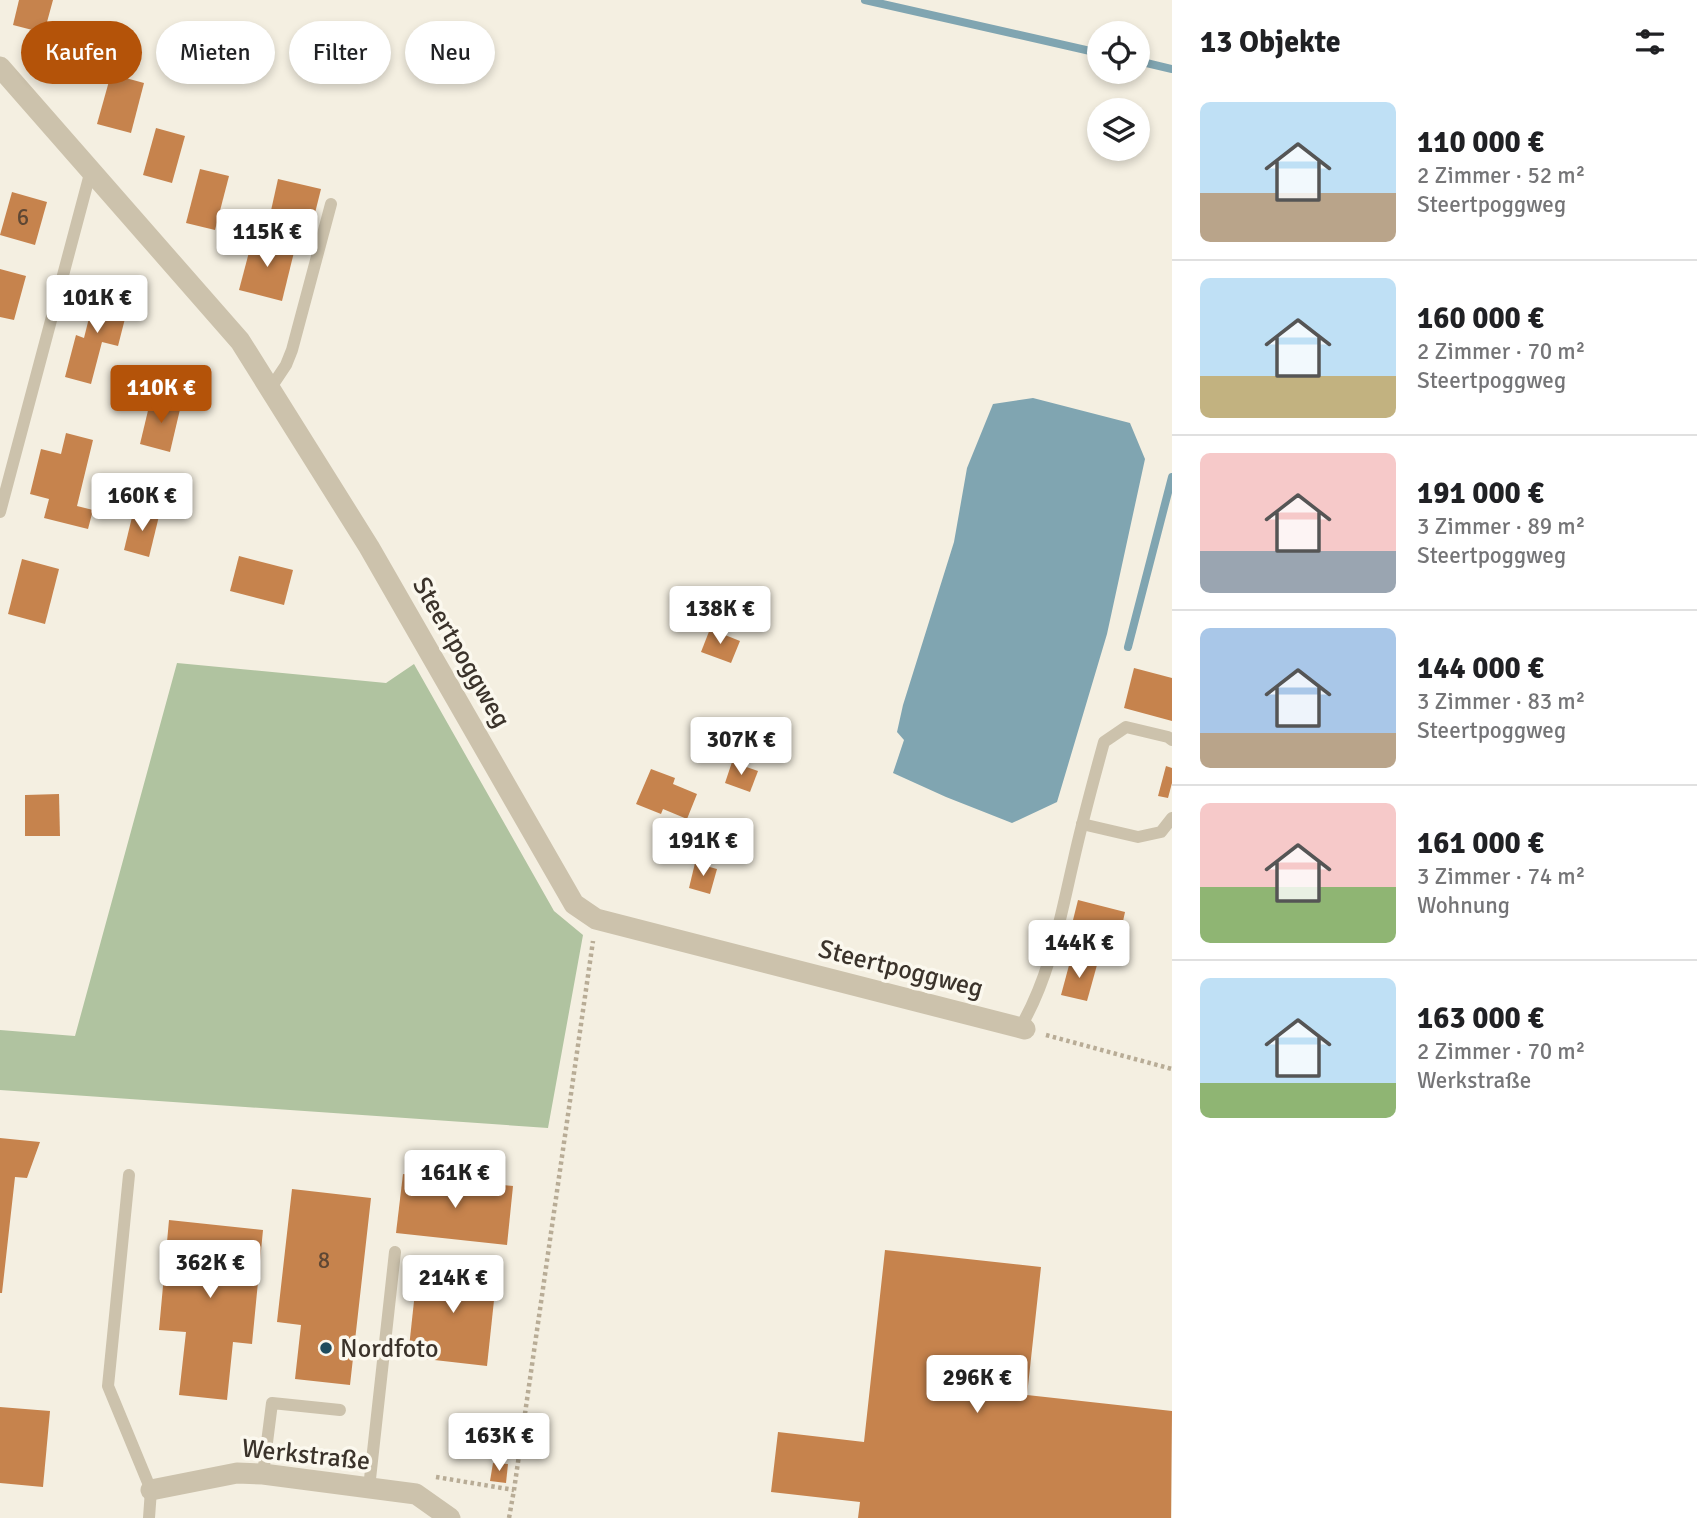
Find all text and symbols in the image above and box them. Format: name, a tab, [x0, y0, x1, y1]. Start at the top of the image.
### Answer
chip: Kaufen	[21, 21, 142, 84]
chip: Mieten	[156, 21, 275, 84]
chip: Filter	[289, 21, 391, 84]
chip: Neu	[405, 21, 495, 84]
map controls	[1087, 21, 1150, 161]
button: locate	[1087, 21, 1150, 84]
icon: filters	[1631, 23, 1669, 61]
text: 13 Objekte	[1200, 24, 1341, 61]
button: layers	[1087, 98, 1150, 161]
text: 110 000 €	[1417, 124, 1544, 161]
icon: home	[1256, 130, 1340, 214]
text: 2 Zimmer · 52 m²	[1417, 161, 1585, 190]
text: Steertpoggweg	[1417, 190, 1566, 219]
house number: 6	[17, 203, 29, 232]
pin: 115K €	[210, 210, 324, 269]
text: 115K €	[232, 217, 302, 246]
pin: 101K €	[40, 276, 154, 335]
text: 101K €	[62, 283, 132, 312]
text: 160 000 €	[1417, 300, 1544, 337]
icon: home	[1256, 306, 1340, 390]
text: 2 Zimmer · 70 m²	[1417, 337, 1585, 366]
pin: 110K €	[104, 366, 218, 425]
text: Steertpoggweg	[1417, 366, 1566, 395]
text: 110K €	[126, 373, 196, 402]
pin: 160K €	[85, 474, 199, 533]
text: 191 000 €	[1417, 475, 1544, 512]
text: 160K €	[107, 481, 177, 510]
icon: home	[1256, 481, 1340, 565]
text: 3 Zimmer · 89 m²	[1417, 512, 1585, 541]
text: Steertpoggweg	[1417, 541, 1566, 570]
street label: Steertpoggweg	[405, 572, 517, 733]
pin: 138K €	[663, 586, 777, 646]
text: 138K €	[685, 594, 755, 623]
text: 144 000 €	[1417, 650, 1544, 687]
icon: home	[1256, 656, 1340, 740]
text: 3 Zimmer · 83 m²	[1417, 687, 1585, 716]
text: Steertpoggweg	[1417, 716, 1566, 745]
pin: 307K €	[684, 718, 798, 777]
text: 307K €	[706, 725, 776, 754]
pin: 191K €	[646, 818, 760, 878]
text: 161 000 €	[1417, 825, 1544, 862]
text: 191K €	[668, 826, 738, 855]
icon: home	[1256, 831, 1340, 915]
text: 3 Zimmer · 74 m²	[1417, 862, 1585, 891]
text: Wohnung	[1417, 891, 1510, 920]
pin: 144K €	[1022, 920, 1136, 980]
text: 144K €	[1044, 928, 1114, 957]
street label: Steertpoggweg	[815, 933, 986, 1005]
text: 163 000 €	[1417, 1000, 1544, 1037]
icon: home	[1256, 1006, 1340, 1090]
text: 2 Zimmer · 70 m²	[1417, 1037, 1585, 1066]
text: Werkstraße	[1417, 1066, 1531, 1095]
pin: 161K €	[398, 1150, 512, 1210]
text: 161K €	[420, 1158, 490, 1187]
pin: 362K €	[153, 1240, 267, 1300]
house number: 8	[318, 1246, 330, 1275]
text: 362K €	[175, 1248, 245, 1277]
pin: 214K €	[396, 1256, 510, 1315]
text: 214K €	[418, 1263, 488, 1292]
place label: Nordfoto	[340, 1333, 438, 1365]
marker: Nordfoto	[318, 1340, 334, 1356]
pin: 296K €	[920, 1356, 1034, 1415]
text: 296K €	[942, 1363, 1012, 1392]
pin: 163K €	[442, 1414, 556, 1473]
text: 163K €	[464, 1421, 534, 1450]
street label: Werkstraße	[240, 1432, 372, 1478]

